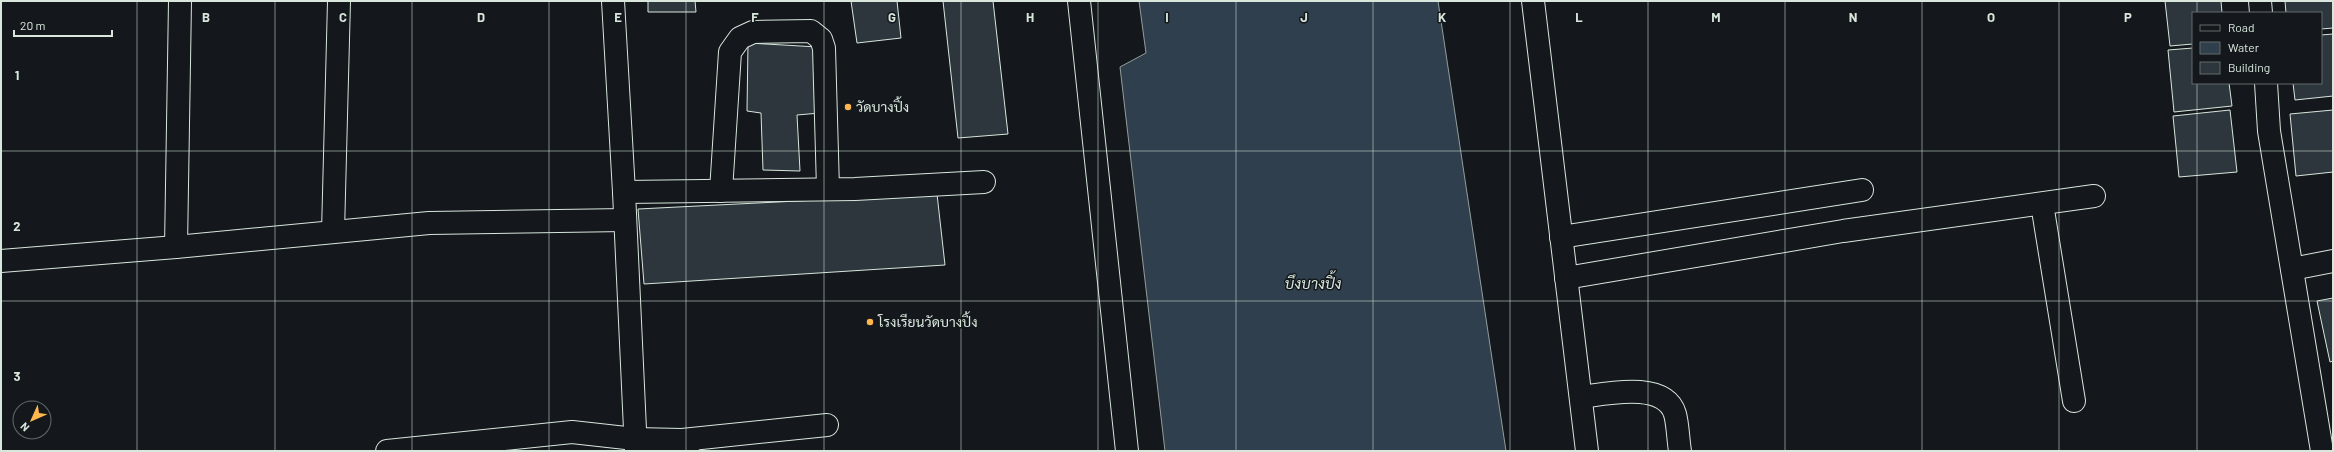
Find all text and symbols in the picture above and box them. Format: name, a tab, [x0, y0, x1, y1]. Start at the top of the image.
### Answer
text: B	[202, 9, 210, 25]
text: C	[339, 9, 347, 25]
text: D	[477, 9, 485, 25]
text: E	[614, 9, 622, 25]
text: F	[751, 9, 759, 25]
text: G	[888, 9, 896, 25]
text: H	[1026, 9, 1034, 25]
text: I	[1165, 9, 1169, 25]
text: J	[1300, 9, 1308, 25]
text: K	[1438, 9, 1446, 25]
text: L	[1575, 9, 1583, 25]
text: M	[1711, 9, 1721, 25]
text: N	[1849, 9, 1857, 25]
text: O	[1987, 9, 1995, 25]
text: P	[2124, 9, 2132, 25]
scale bar	[14, 12, 112, 38]
legend	[2192, 12, 2322, 84]
text: 20 m	[20, 18, 46, 32]
text: Road	[2228, 20, 2255, 34]
text: Water	[2228, 40, 2260, 54]
text: Building	[2228, 60, 2270, 74]
text: 1	[15, 67, 19, 83]
place label: วัดบางปิ้ง	[856, 96, 909, 115]
marker: วัดบางปิ้ง	[843, 102, 853, 112]
text: 2	[13, 218, 21, 234]
water label: บึงบางปิ้ง	[1285, 270, 1342, 292]
place label: โรงเรียนวัดบางปิ้ง	[877, 311, 978, 330]
marker: โรงเรียนวัดบางปิ้ง	[865, 317, 875, 327]
text: 3	[13, 368, 21, 384]
north arrow	[12, 400, 52, 440]
text: N	[17, 420, 32, 435]

